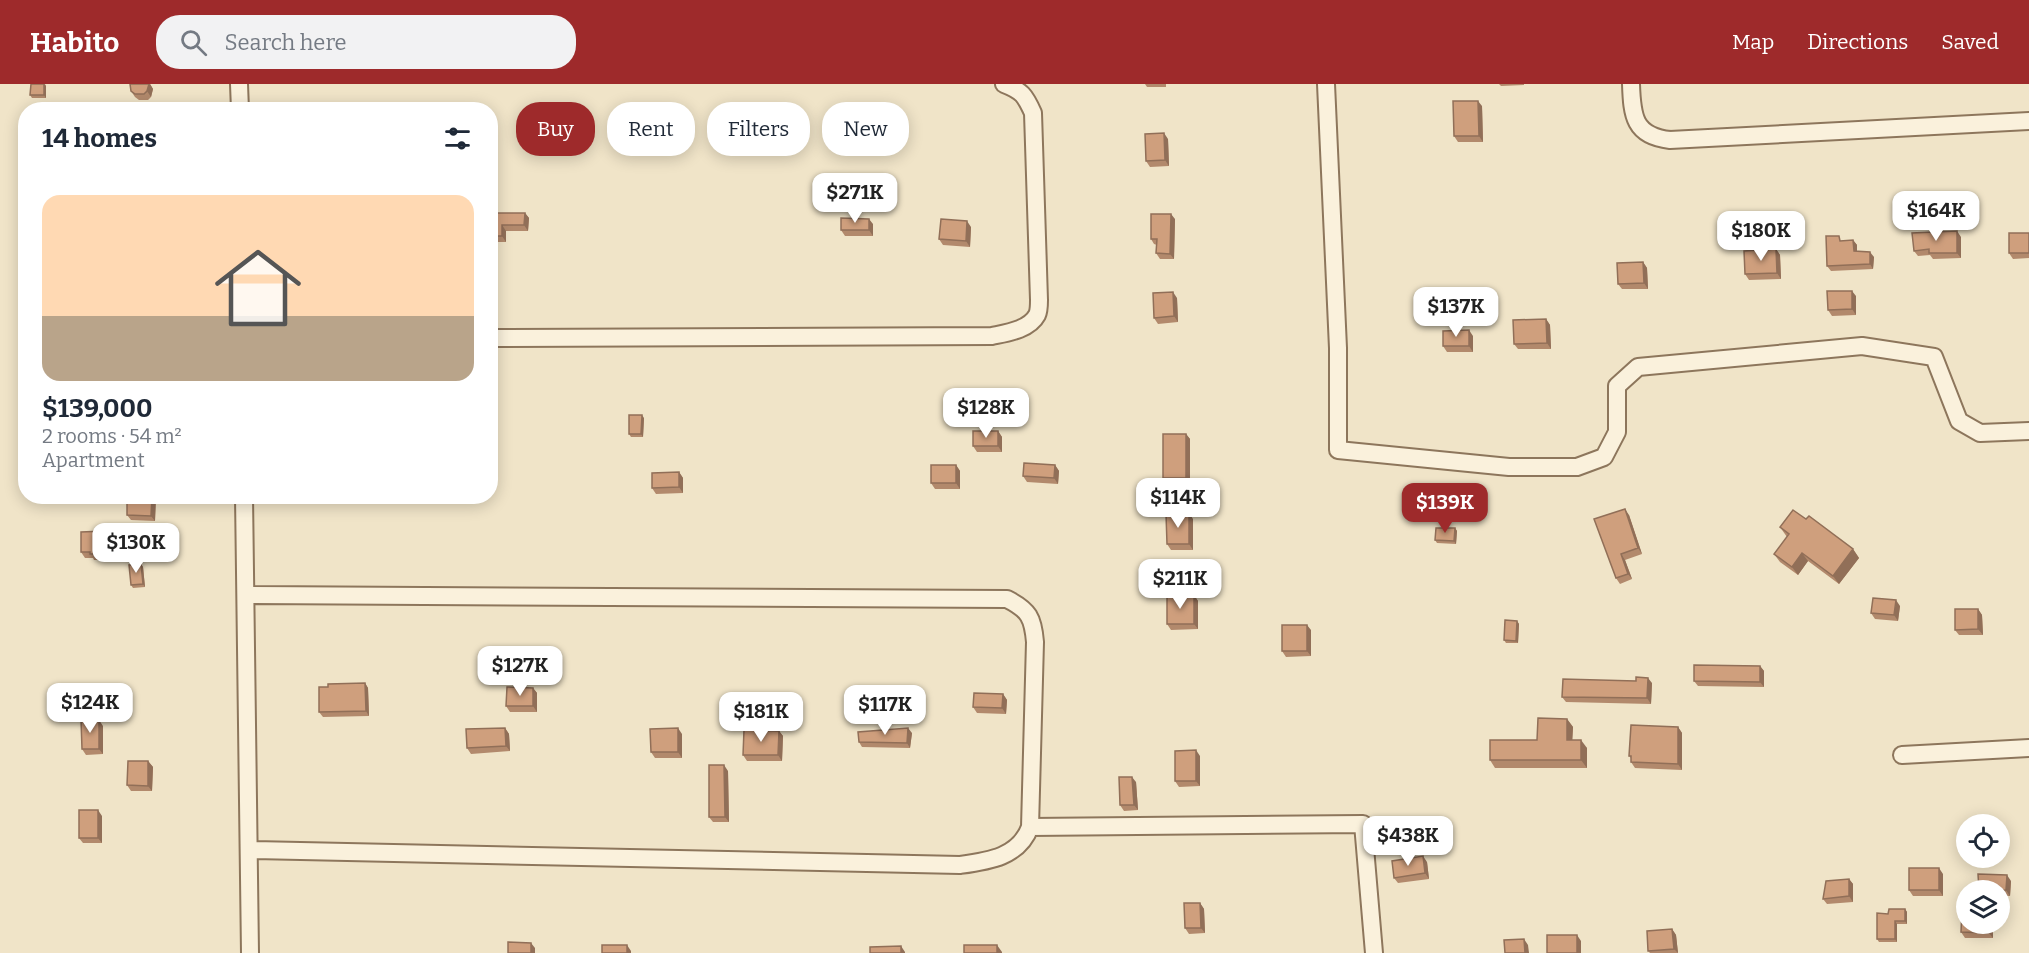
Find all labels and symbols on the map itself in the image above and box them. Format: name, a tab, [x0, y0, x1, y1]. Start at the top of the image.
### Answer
pin: $271K	[813, 173, 897, 224]
pin: $164K	[1894, 191, 1978, 242]
pin: $180K	[1719, 211, 1803, 262]
pin: $137K	[1414, 287, 1498, 338]
pin: $128K	[944, 388, 1028, 439]
pin: $114K	[1136, 478, 1220, 529]
pin: $139K	[1403, 483, 1487, 534]
pin: $130K	[94, 523, 178, 574]
pin: $211K	[1138, 559, 1222, 610]
pin: $127K	[478, 646, 562, 697]
pin: $124K	[48, 683, 132, 734]
pin: $117K	[843, 685, 927, 736]
pin: $181K	[719, 692, 803, 743]
pin: $438K	[1366, 816, 1450, 867]

